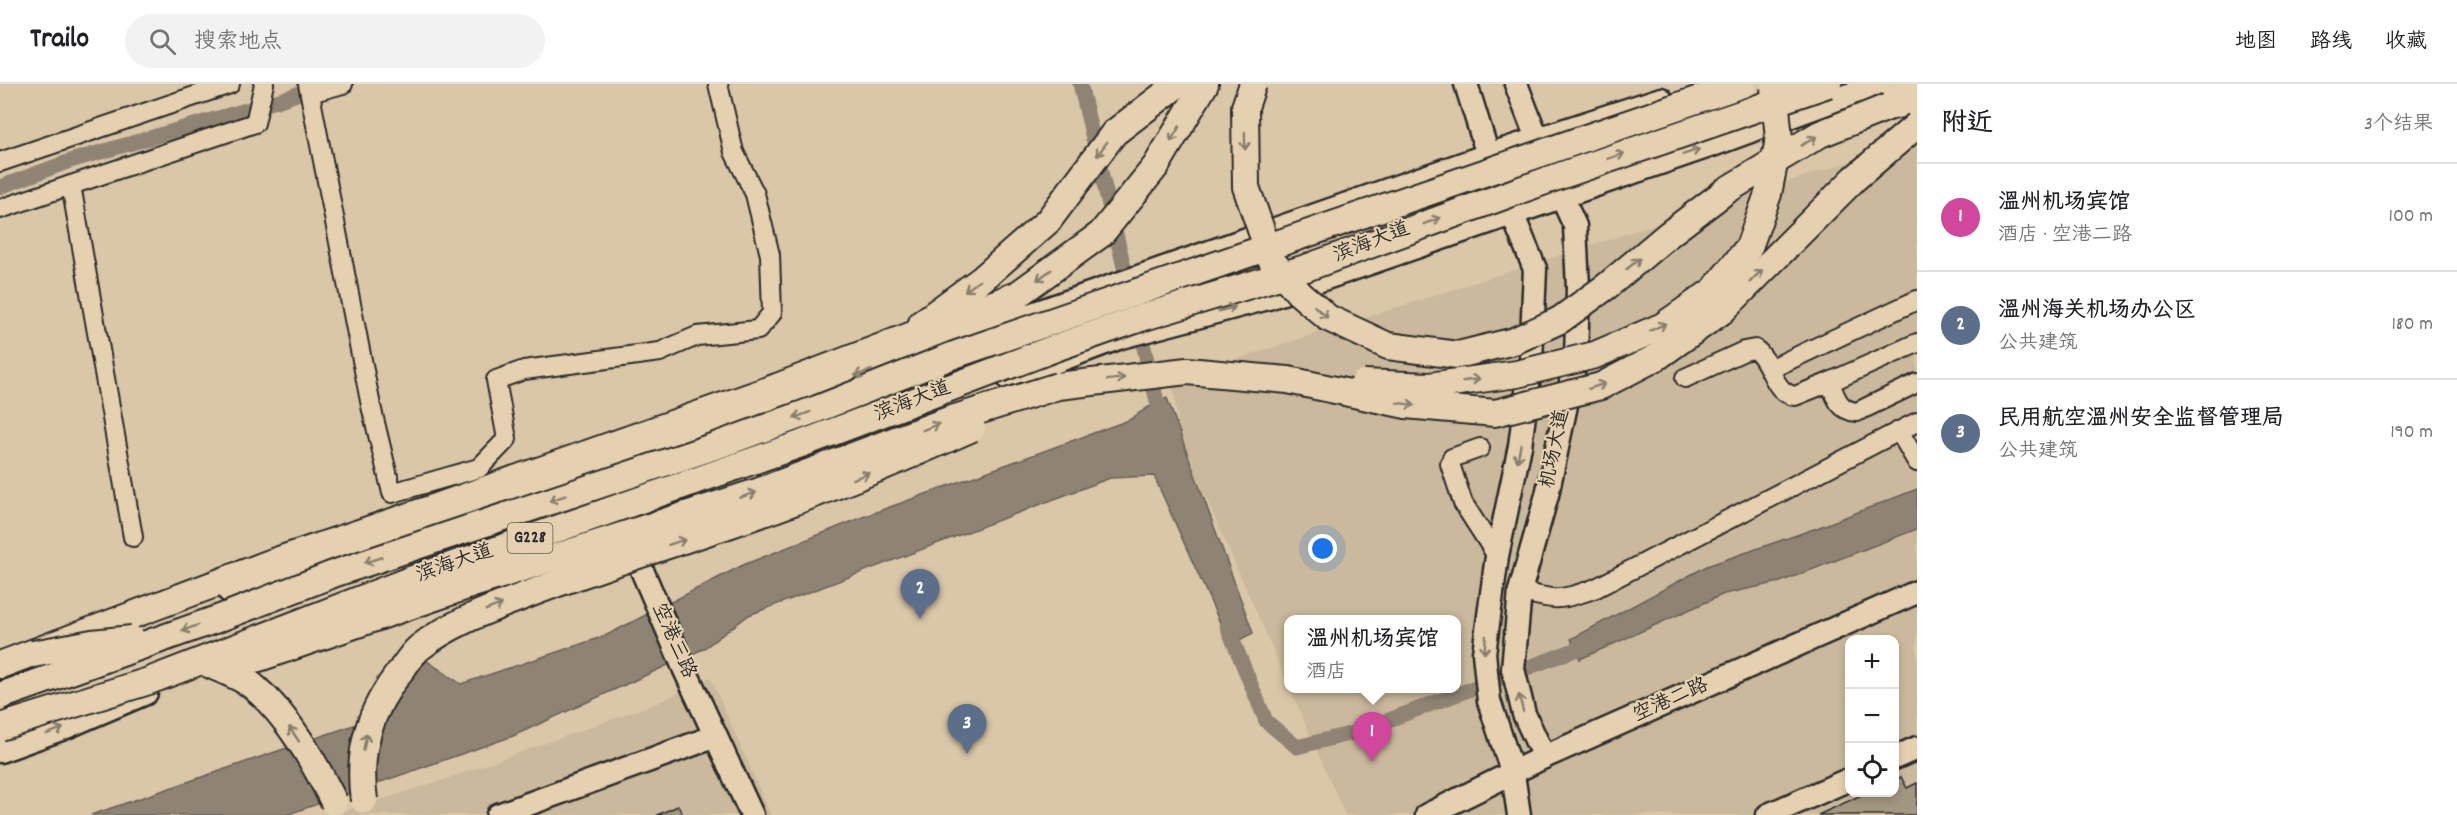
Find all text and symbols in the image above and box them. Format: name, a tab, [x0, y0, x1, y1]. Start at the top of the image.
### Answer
search box	[125, 14, 545, 68]
text: Trailo	[30, 21, 89, 61]
icon: search	[146, 25, 179, 58]
text: 搜索地点	[194, 27, 282, 58]
text: 地图	[2235, 28, 2277, 58]
text: 路线	[2310, 28, 2352, 58]
text: 收藏	[2385, 28, 2427, 58]
text: 附近	[1941, 106, 1993, 143]
text: 3个结果	[2364, 111, 2433, 139]
one-way arrow	[1169, 125, 1181, 142]
one-way arrow	[1239, 131, 1251, 151]
one-way arrow	[1800, 135, 1817, 147]
one-way arrow	[1096, 141, 1109, 157]
one-way arrow	[1681, 146, 1699, 157]
one-way arrow	[1606, 150, 1625, 161]
text: 温州机场宾馆	[1998, 188, 2130, 219]
text: 1	[1958, 203, 1963, 231]
text: 100 m	[2389, 203, 2433, 231]
one-way arrow	[1422, 214, 1441, 225]
street label: 滨海大道	[1330, 216, 1414, 270]
text: 酒店 · 空港二路	[1998, 222, 2132, 250]
one-way arrow	[1625, 257, 1640, 271]
one-way arrow	[1036, 269, 1052, 282]
one-way arrow	[1749, 269, 1764, 284]
one-way arrow	[964, 280, 980, 293]
text: 温州海关机场办公区	[1998, 296, 2196, 327]
one-way arrow	[1218, 303, 1237, 314]
one-way arrow	[1313, 305, 1329, 318]
text: 2	[1956, 311, 1965, 339]
text: 180 m	[2391, 311, 2433, 339]
one-way arrow	[1648, 321, 1666, 333]
text: 公共建筑	[1998, 330, 2078, 358]
one-way arrow	[854, 368, 873, 379]
one-way arrow	[1106, 373, 1125, 384]
street label: 滨海大道	[871, 375, 955, 429]
one-way arrow	[1461, 375, 1481, 386]
one-way arrow	[1587, 380, 1606, 391]
one-way arrow	[1396, 399, 1416, 410]
text: 民用航空温州安全监督管理局	[1998, 404, 2284, 435]
street label: 机场大道	[1535, 407, 1577, 491]
one-way arrow	[793, 410, 812, 421]
text: 3	[1956, 419, 1965, 447]
text: 190 m	[2390, 419, 2433, 447]
one-way arrow	[921, 420, 940, 431]
text: 公共建筑	[1998, 438, 2078, 466]
one-way arrow	[1513, 442, 1524, 462]
one-way arrow	[851, 470, 870, 481]
one-way arrow	[738, 489, 757, 500]
one-way arrow	[549, 493, 568, 504]
road number: G228	[508, 523, 552, 553]
your location	[1308, 534, 1337, 563]
one-way arrow	[667, 536, 686, 547]
street label: 滨海大道	[413, 538, 497, 590]
one-way arrow	[364, 556, 383, 567]
pin: 2	[900, 570, 940, 619]
street label: 空港三路	[644, 599, 702, 684]
one-way arrow	[484, 601, 503, 612]
popup	[1284, 615, 1461, 693]
one-way arrow	[181, 624, 200, 635]
text: 温州机场宾馆	[1306, 625, 1439, 656]
one-way arrow	[1479, 634, 1490, 654]
map controls	[1845, 635, 1899, 797]
button: +	[1845, 635, 1899, 689]
text: 酒店	[1306, 659, 1346, 687]
street label: 空港二路	[1629, 672, 1714, 730]
button: −	[1845, 689, 1899, 743]
one-way arrow	[1515, 694, 1527, 713]
pin: 3	[948, 704, 986, 754]
pin: 1	[1352, 712, 1392, 762]
one-way arrow	[45, 725, 64, 736]
one-way arrow	[288, 726, 300, 743]
one-way arrow	[360, 732, 371, 752]
button: locate	[1845, 743, 1899, 797]

